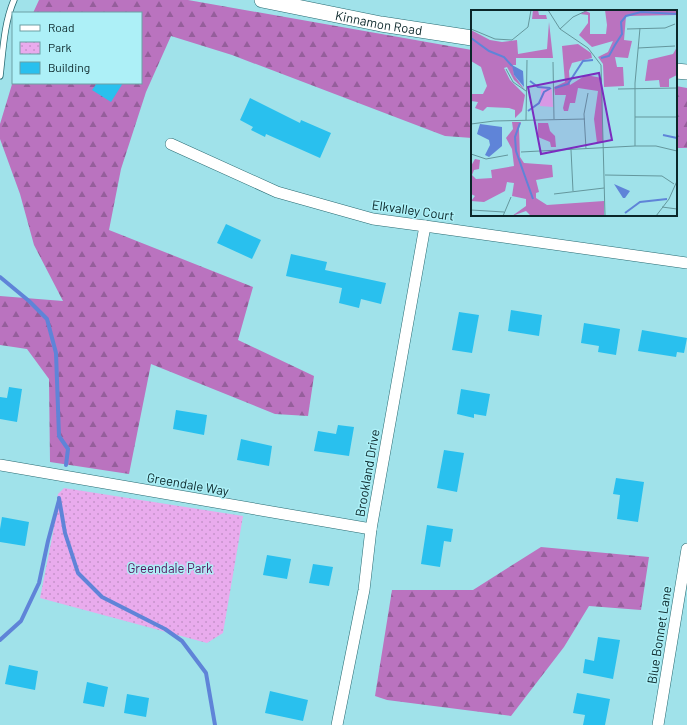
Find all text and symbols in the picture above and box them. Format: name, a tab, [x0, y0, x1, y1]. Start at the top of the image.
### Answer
street label: Kinnamon Road	[334, 7, 423, 38]
inset map	[471, 10, 677, 216]
legend	[12, 12, 142, 84]
text: Road	[48, 20, 75, 34]
text: Park	[48, 40, 72, 54]
text: Building	[48, 60, 90, 74]
street label: Elkvalley Court	[371, 196, 455, 224]
street label: Brookland Drive	[351, 428, 383, 518]
street label: Greendale Way	[146, 469, 230, 499]
park label: Greendale Park	[127, 560, 213, 576]
street label: Blue Bonnet Lane	[643, 585, 675, 685]

